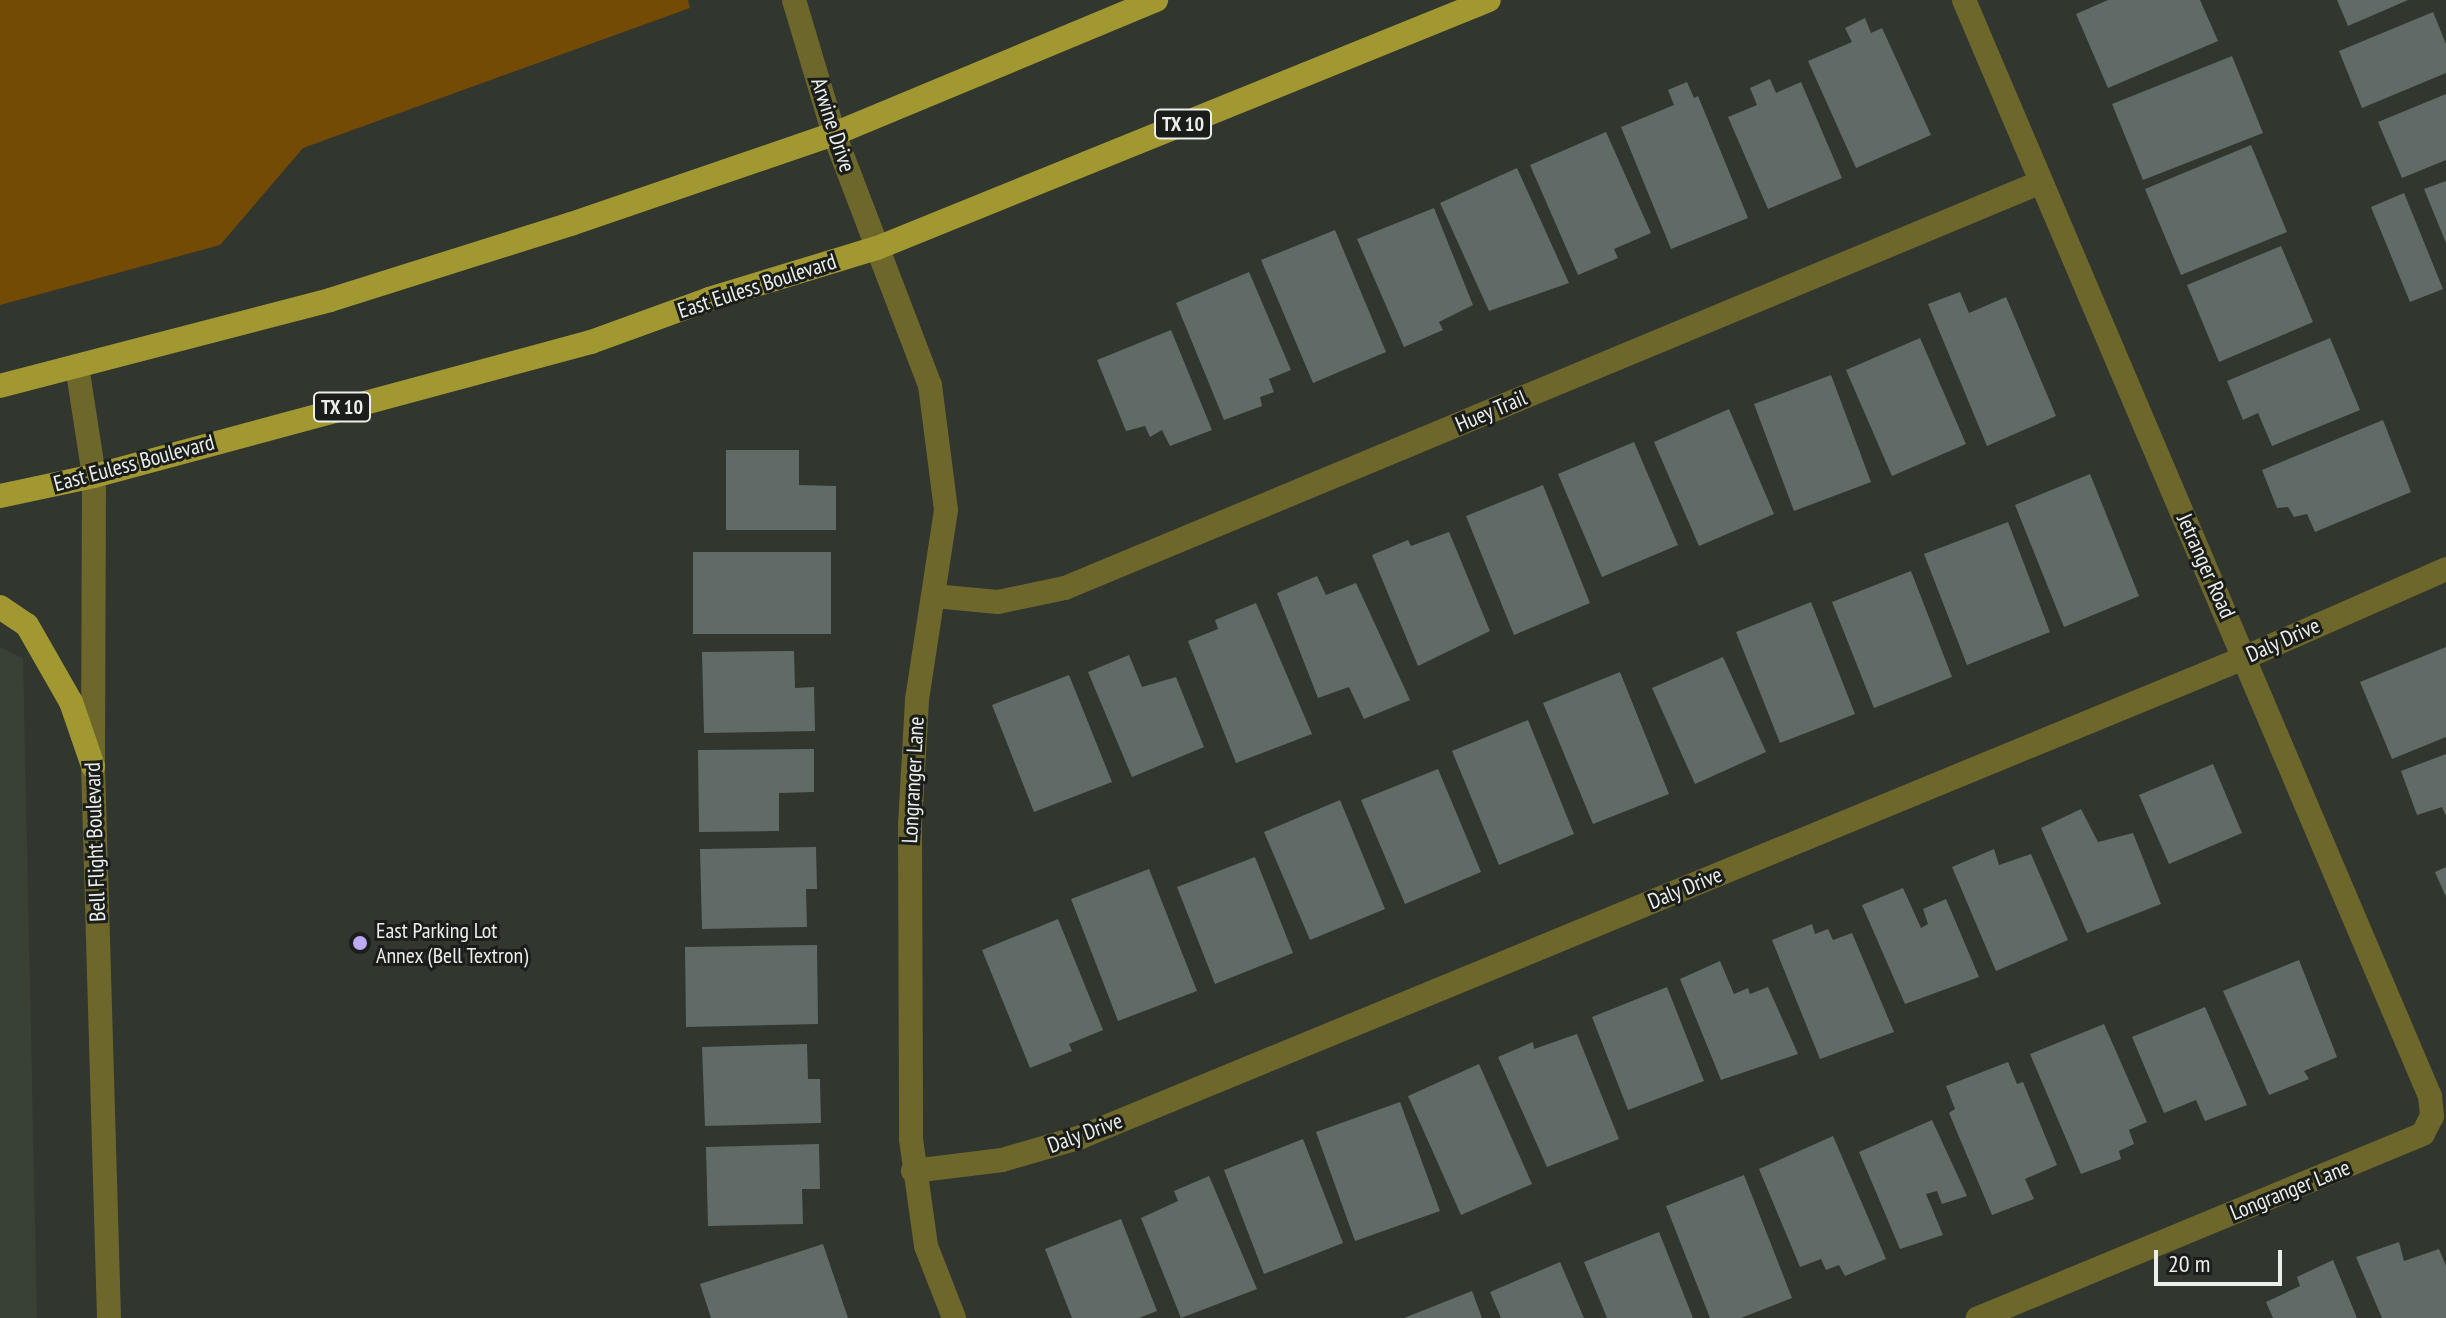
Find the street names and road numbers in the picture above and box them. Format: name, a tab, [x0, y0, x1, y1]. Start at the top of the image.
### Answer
street label: Arwine Drive	[805, 75, 861, 175]
road number: TX 10	[1153, 108, 1213, 140]
street label: East Euless Boulevard	[674, 248, 840, 324]
street label: Huey Trail	[1451, 384, 1531, 438]
road number: TX 10	[312, 391, 372, 423]
street label: East Euless Boulevard	[51, 429, 217, 497]
street label: Jetranger Road	[2171, 510, 2241, 622]
street label: Daly Drive	[2242, 612, 2324, 668]
street label: Longranger Lane	[896, 716, 930, 844]
street label: Bell Flight Boulevard	[79, 762, 111, 922]
street label: Daly Drive	[1644, 861, 1726, 915]
street label: Daly Drive	[1044, 1107, 1126, 1159]
street label: Longranger Lane	[2226, 1154, 2354, 1226]

